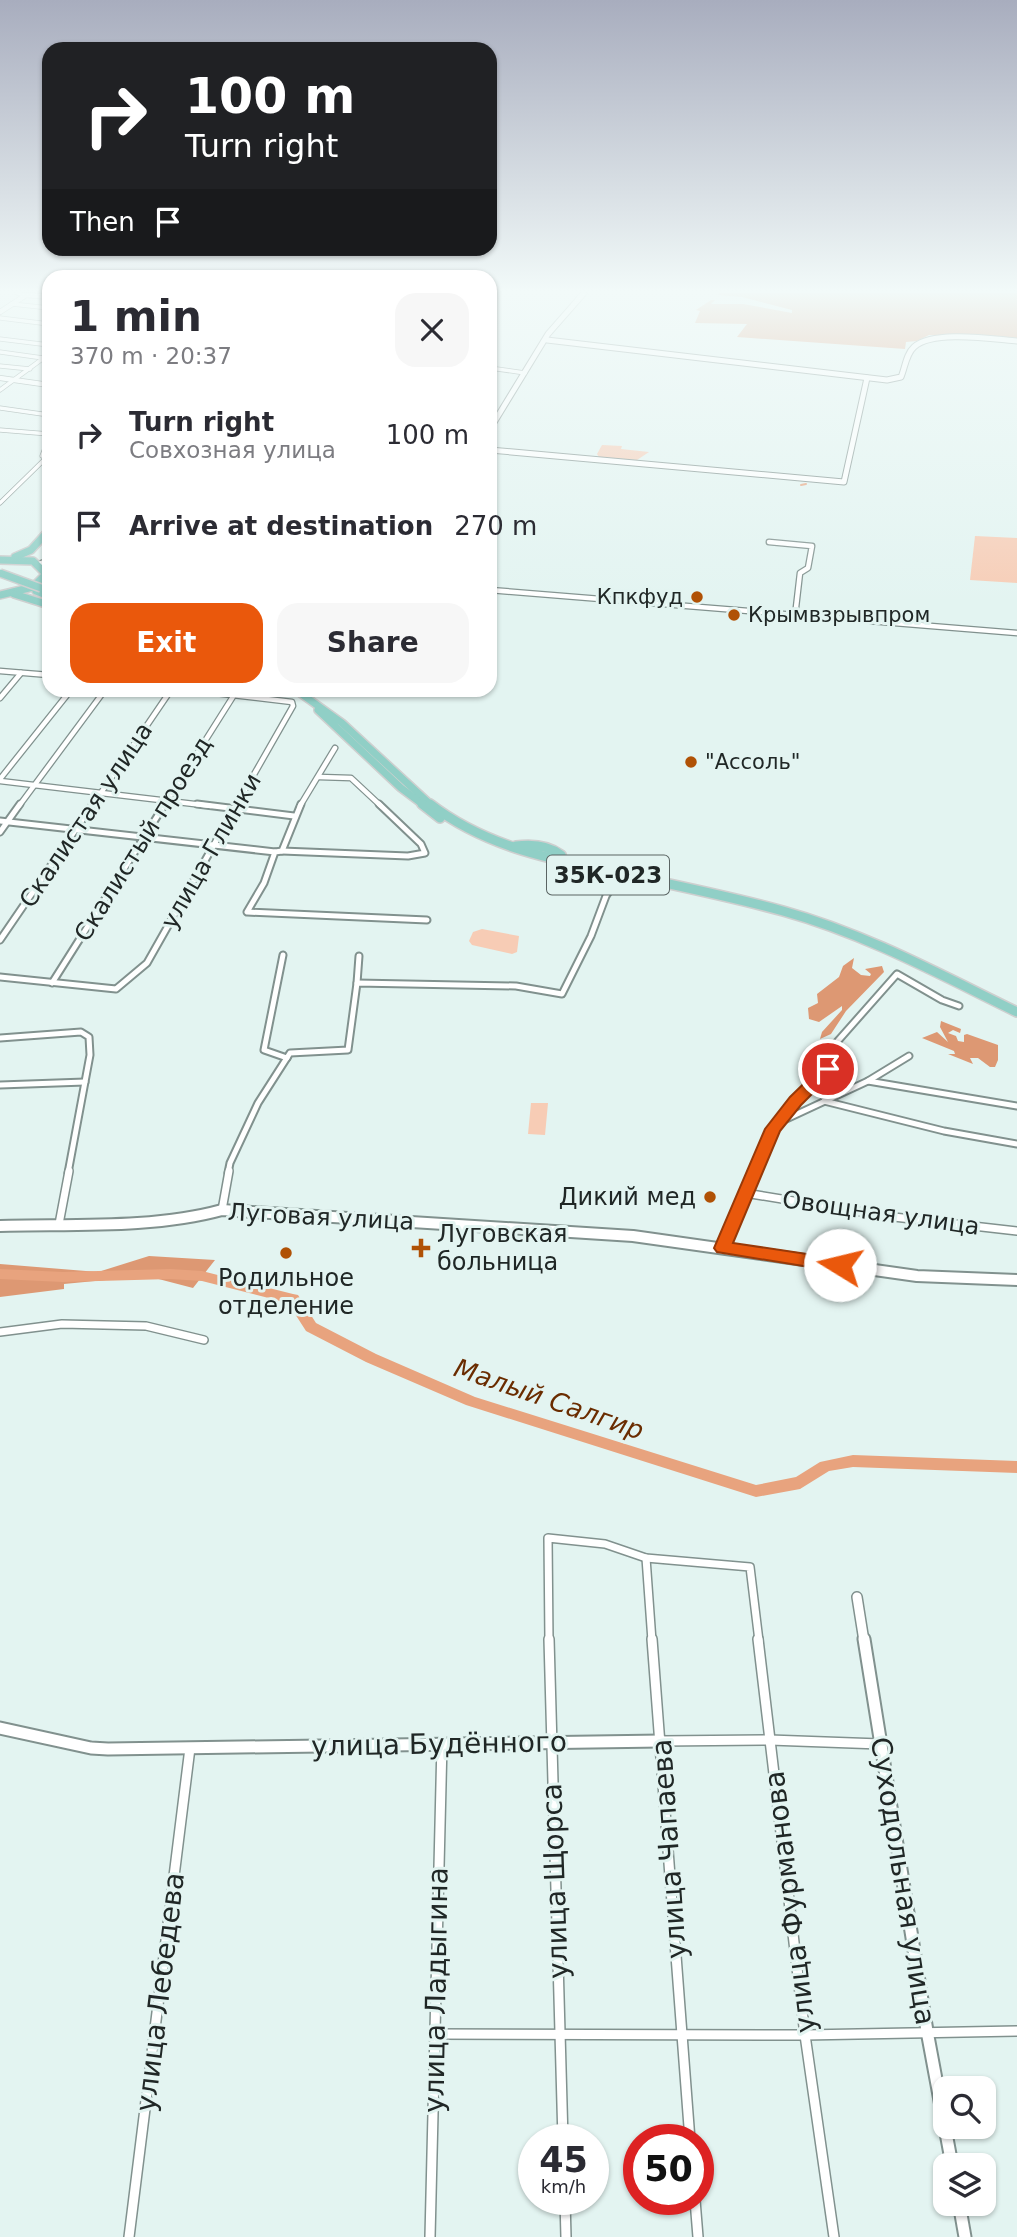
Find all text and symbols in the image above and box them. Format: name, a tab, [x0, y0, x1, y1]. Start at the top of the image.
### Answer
text: 100 m	[185, 68, 355, 125]
icon: right	[70, 70, 161, 161]
text: Turn right	[185, 127, 338, 165]
icon: arrive	[149, 203, 187, 241]
text: Then	[70, 207, 135, 237]
text: 1 min	[70, 292, 202, 341]
button: close	[395, 293, 469, 367]
text: 370 m · 20:37	[70, 343, 232, 369]
text: Turn right	[129, 407, 274, 437]
icon: right	[70, 416, 108, 454]
text: 100 m	[386, 420, 469, 450]
text: Совхозная улица	[129, 437, 336, 463]
icon: arrive	[70, 507, 108, 545]
text: Arrive at destination	[129, 511, 433, 541]
text: 270 m	[454, 511, 537, 541]
place label: Кпкфуд	[597, 585, 683, 609]
marker: Кпкфуд	[689, 589, 705, 605]
button: Exit	[70, 603, 263, 683]
button: Share	[277, 603, 469, 683]
place label: Крымвзрывпром	[748, 603, 930, 627]
marker: Крымвзрывпром	[726, 607, 742, 623]
street label: Скалистая улица	[14, 717, 158, 913]
street label: Скалистый проезд	[69, 732, 217, 946]
place label: "Ассоль"	[705, 750, 800, 774]
marker: "Ассоль"	[683, 754, 699, 770]
street label: улица Глинки	[155, 768, 267, 934]
road number: 35К-023	[547, 856, 669, 894]
pin	[798, 1039, 858, 1099]
icon: arrive	[809, 1050, 847, 1088]
place label: Дикий мед	[559, 1183, 696, 1211]
street label: Овощная улица	[781, 1185, 981, 1241]
marker: Дикий мед	[702, 1189, 718, 1205]
street label: Луговая улица	[227, 1198, 415, 1236]
place label: Луговская больница	[437, 1220, 568, 1276]
position arrow	[803, 1228, 877, 1302]
marker: Луговская больница	[411, 1238, 431, 1258]
marker: Родильное отделение	[278, 1245, 294, 1261]
place label: Родильное отделение	[218, 1264, 354, 1320]
water label: Малый Салгир	[450, 1353, 648, 1445]
street label: улица Будённого	[311, 1725, 567, 1763]
street label: Суходольная улица	[864, 1735, 942, 2027]
street label: улица Чапаева	[645, 1738, 693, 1960]
street label: улица Фурманова	[758, 1769, 822, 2035]
street label: улица Щорса	[535, 1783, 575, 1979]
street label: улица Ладыгина	[417, 1867, 455, 2113]
street label: улица Лебедева	[129, 1870, 191, 2114]
map controls	[933, 2076, 996, 2216]
button: search	[933, 2076, 996, 2139]
speed limit sign: 50	[623, 2124, 714, 2215]
text: 45	[539, 2140, 588, 2180]
button: layers	[933, 2153, 996, 2216]
text: km/h	[541, 2176, 586, 2197]

